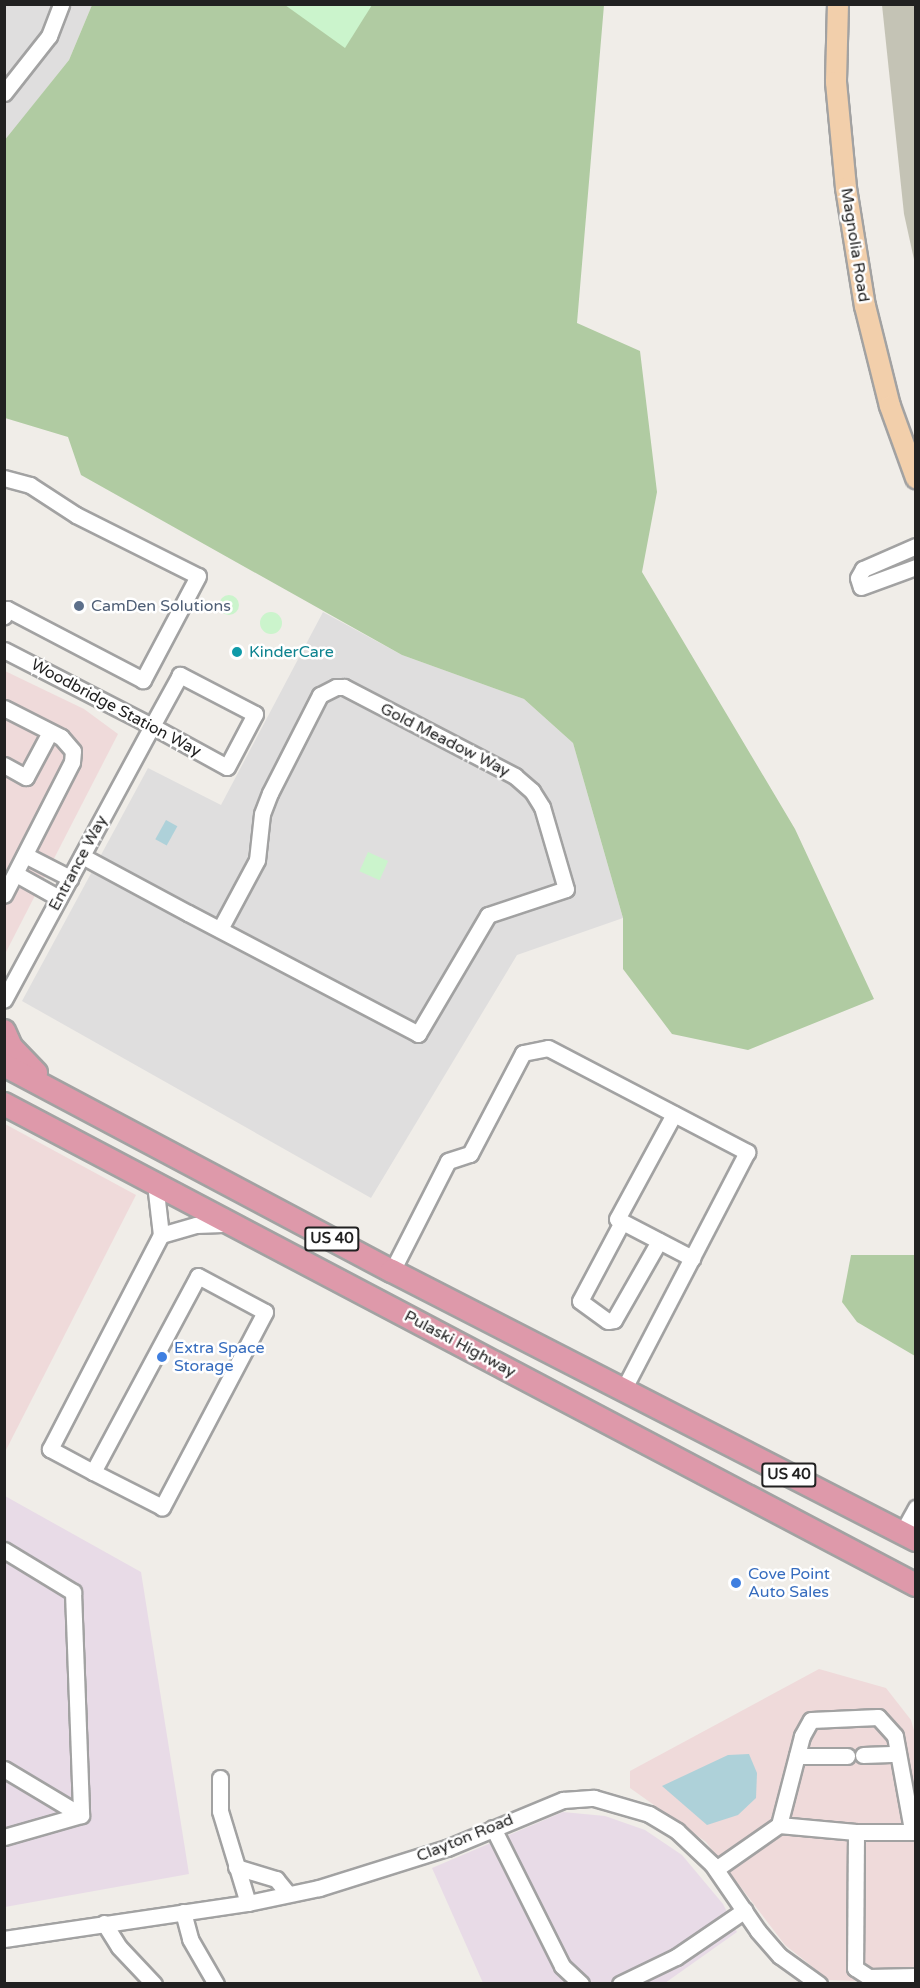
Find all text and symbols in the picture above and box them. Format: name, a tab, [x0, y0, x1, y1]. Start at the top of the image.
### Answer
street label: Magnolia Road	[836, 187, 874, 303]
place label: CamDen Solutions	[91, 596, 231, 616]
marker: CamDen Solutions	[72, 599, 86, 613]
place label: KinderCare	[249, 642, 334, 662]
marker: KinderCare	[230, 645, 244, 659]
street label: Woodbridge Station Way	[28, 655, 204, 761]
street label: Gold Meadow Way	[377, 699, 513, 781]
street label: Entrance Way	[45, 812, 111, 914]
road number: US 40	[304, 1227, 360, 1251]
street label: Pulaski Highway	[401, 1307, 519, 1381]
place label: Extra Space Storage	[174, 1338, 265, 1376]
marker: Extra Space Storage	[155, 1350, 169, 1364]
road number: US 40	[760, 1463, 818, 1487]
place label: Cove Point Auto Sales	[748, 1564, 830, 1602]
marker: Cove Point Auto Sales	[729, 1576, 743, 1590]
street label: Clayton Road	[414, 1810, 516, 1866]

